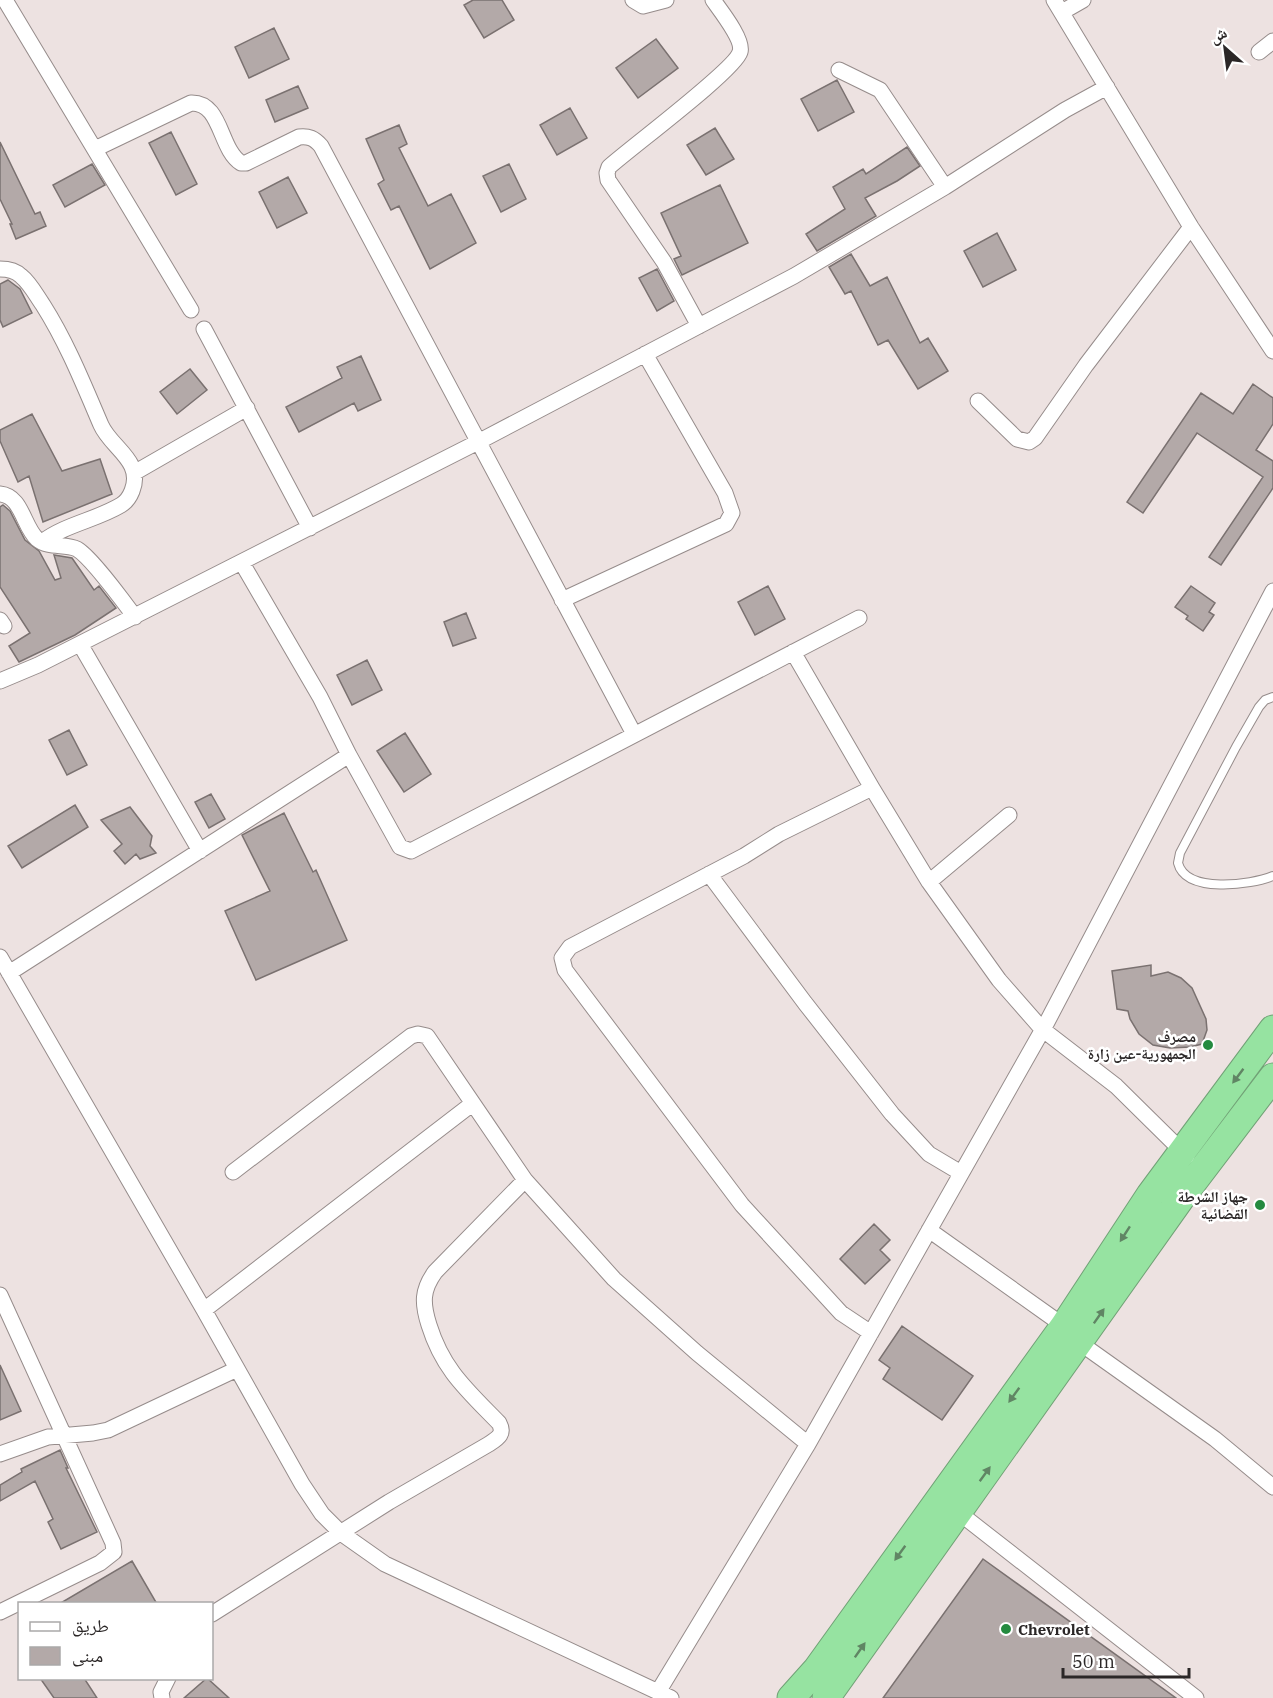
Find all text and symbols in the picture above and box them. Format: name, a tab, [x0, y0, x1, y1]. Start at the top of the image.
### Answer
north arrow	[1195, 18, 1255, 78]
text: ش	[1206, 22, 1230, 48]
place label: مصرف الجمهورية-عين زارة	[1088, 1027, 1196, 1063]
marker: مصرف الجمهورية-عين زارة	[1201, 1038, 1215, 1052]
one-way arrow	[1232, 1067, 1244, 1083]
place label: جهاز الشرطة القضائية	[1178, 1187, 1248, 1223]
marker: جهاز الشرطة القضائية	[1253, 1198, 1267, 1212]
one-way arrow	[1119, 1226, 1130, 1242]
one-way arrow	[1093, 1308, 1104, 1324]
one-way arrow	[1009, 1387, 1020, 1403]
one-way arrow	[979, 1467, 991, 1483]
one-way arrow	[894, 1545, 906, 1561]
legend	[18, 1602, 213, 1680]
text: طريق	[72, 1614, 109, 1637]
place label: Chevrolet	[1018, 1620, 1090, 1639]
marker: Chevrolet	[999, 1622, 1013, 1636]
scale bar	[1063, 1641, 1189, 1679]
one-way arrow	[854, 1643, 866, 1659]
text: مبنى	[72, 1644, 103, 1667]
text: 50 m	[1072, 1650, 1115, 1673]

